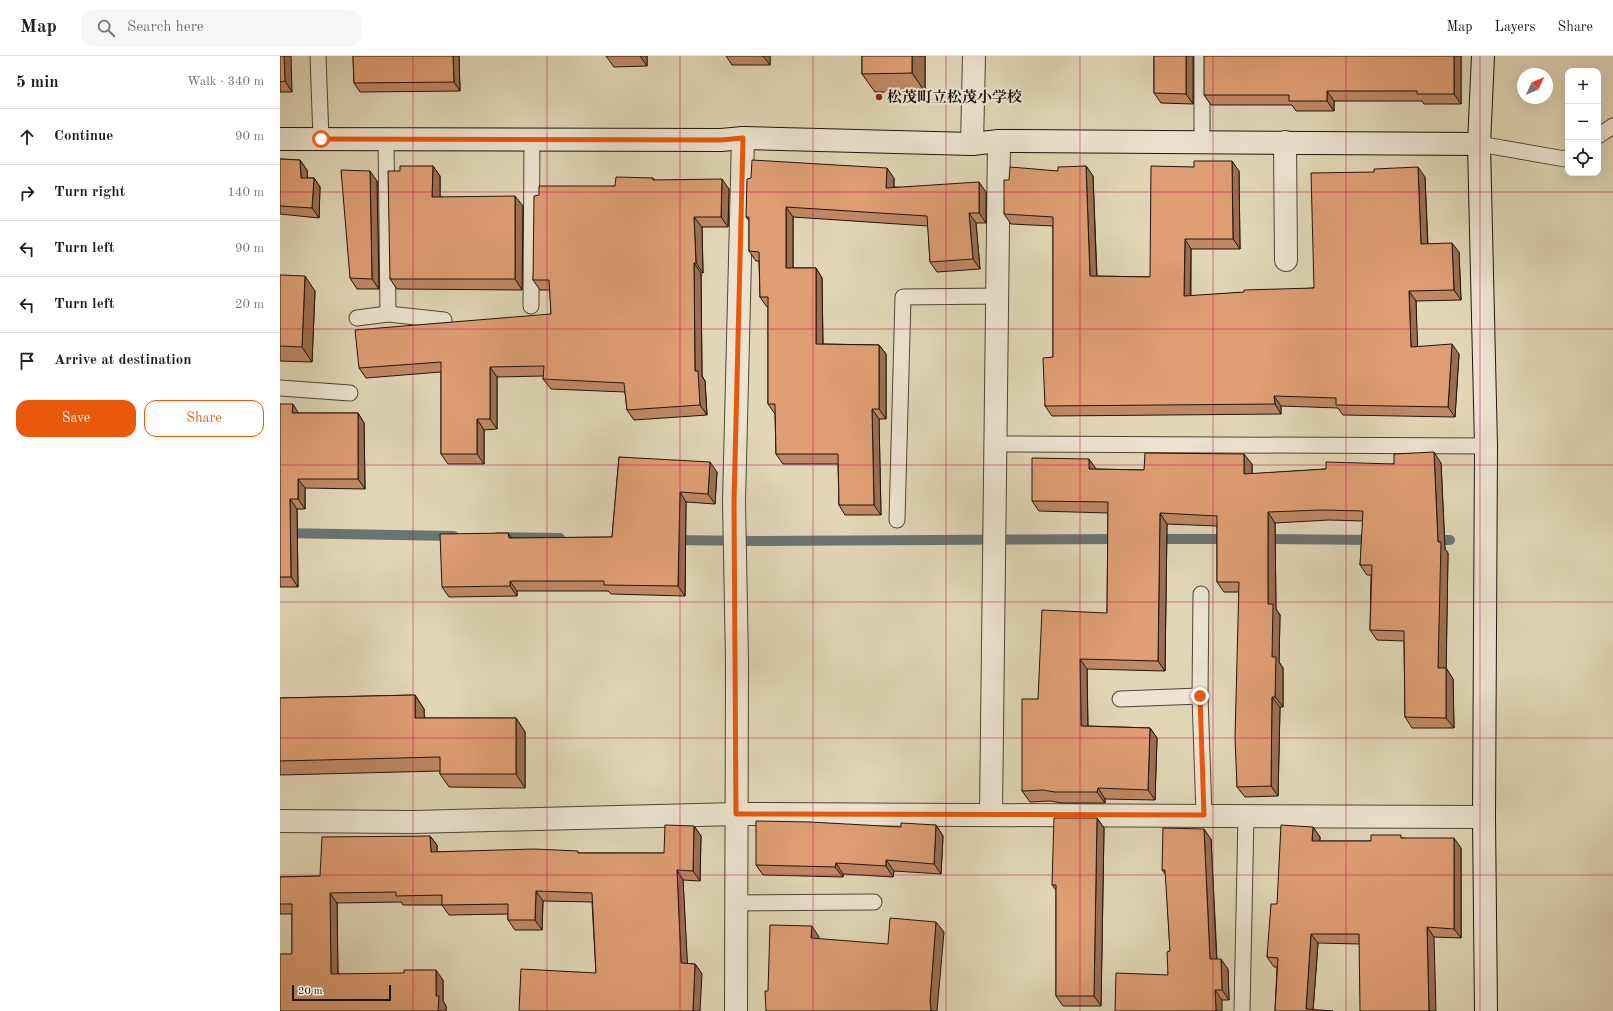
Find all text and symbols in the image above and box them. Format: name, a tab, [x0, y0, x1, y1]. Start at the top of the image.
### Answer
search box	[81, 10, 361, 46]
icon: search	[95, 17, 117, 39]
text: Map	[20, 18, 57, 37]
text: Search here	[127, 20, 204, 35]
text: Map	[1447, 20, 1473, 34]
text: Layers	[1495, 20, 1536, 34]
text: Share	[1558, 20, 1593, 34]
north arrow	[1517, 68, 1553, 104]
map controls	[1565, 68, 1601, 176]
button: +	[1565, 68, 1601, 104]
text: 5 min	[16, 74, 59, 91]
text: Walk · 340 m	[187, 75, 264, 88]
place label: 松茂町立松茂小学校	[887, 89, 1022, 106]
marker: 松茂町立松茂小学校	[874, 92, 884, 102]
button: −	[1565, 104, 1601, 140]
icon: ahead	[16, 126, 38, 148]
text: Continue	[54, 129, 113, 144]
text: 90 m	[235, 130, 264, 143]
route start	[312, 130, 330, 148]
button: locate	[1565, 140, 1601, 176]
icon: right	[16, 182, 38, 204]
text: Turn right	[54, 185, 125, 200]
text: 140 m	[227, 186, 264, 199]
icon: left	[16, 238, 38, 260]
text: Turn left	[54, 241, 114, 256]
text: 90 m	[235, 242, 264, 255]
icon: left	[16, 294, 38, 316]
text: Turn left	[54, 297, 114, 312]
text: 20 m	[235, 298, 264, 311]
icon: arrive	[16, 350, 38, 372]
text: Arrive at destination	[54, 353, 192, 368]
button: Save	[16, 400, 136, 437]
button: Share	[144, 400, 264, 437]
route end	[1191, 687, 1209, 705]
scale bar	[292, 983, 391, 1002]
text: 20 m	[298, 986, 323, 997]

